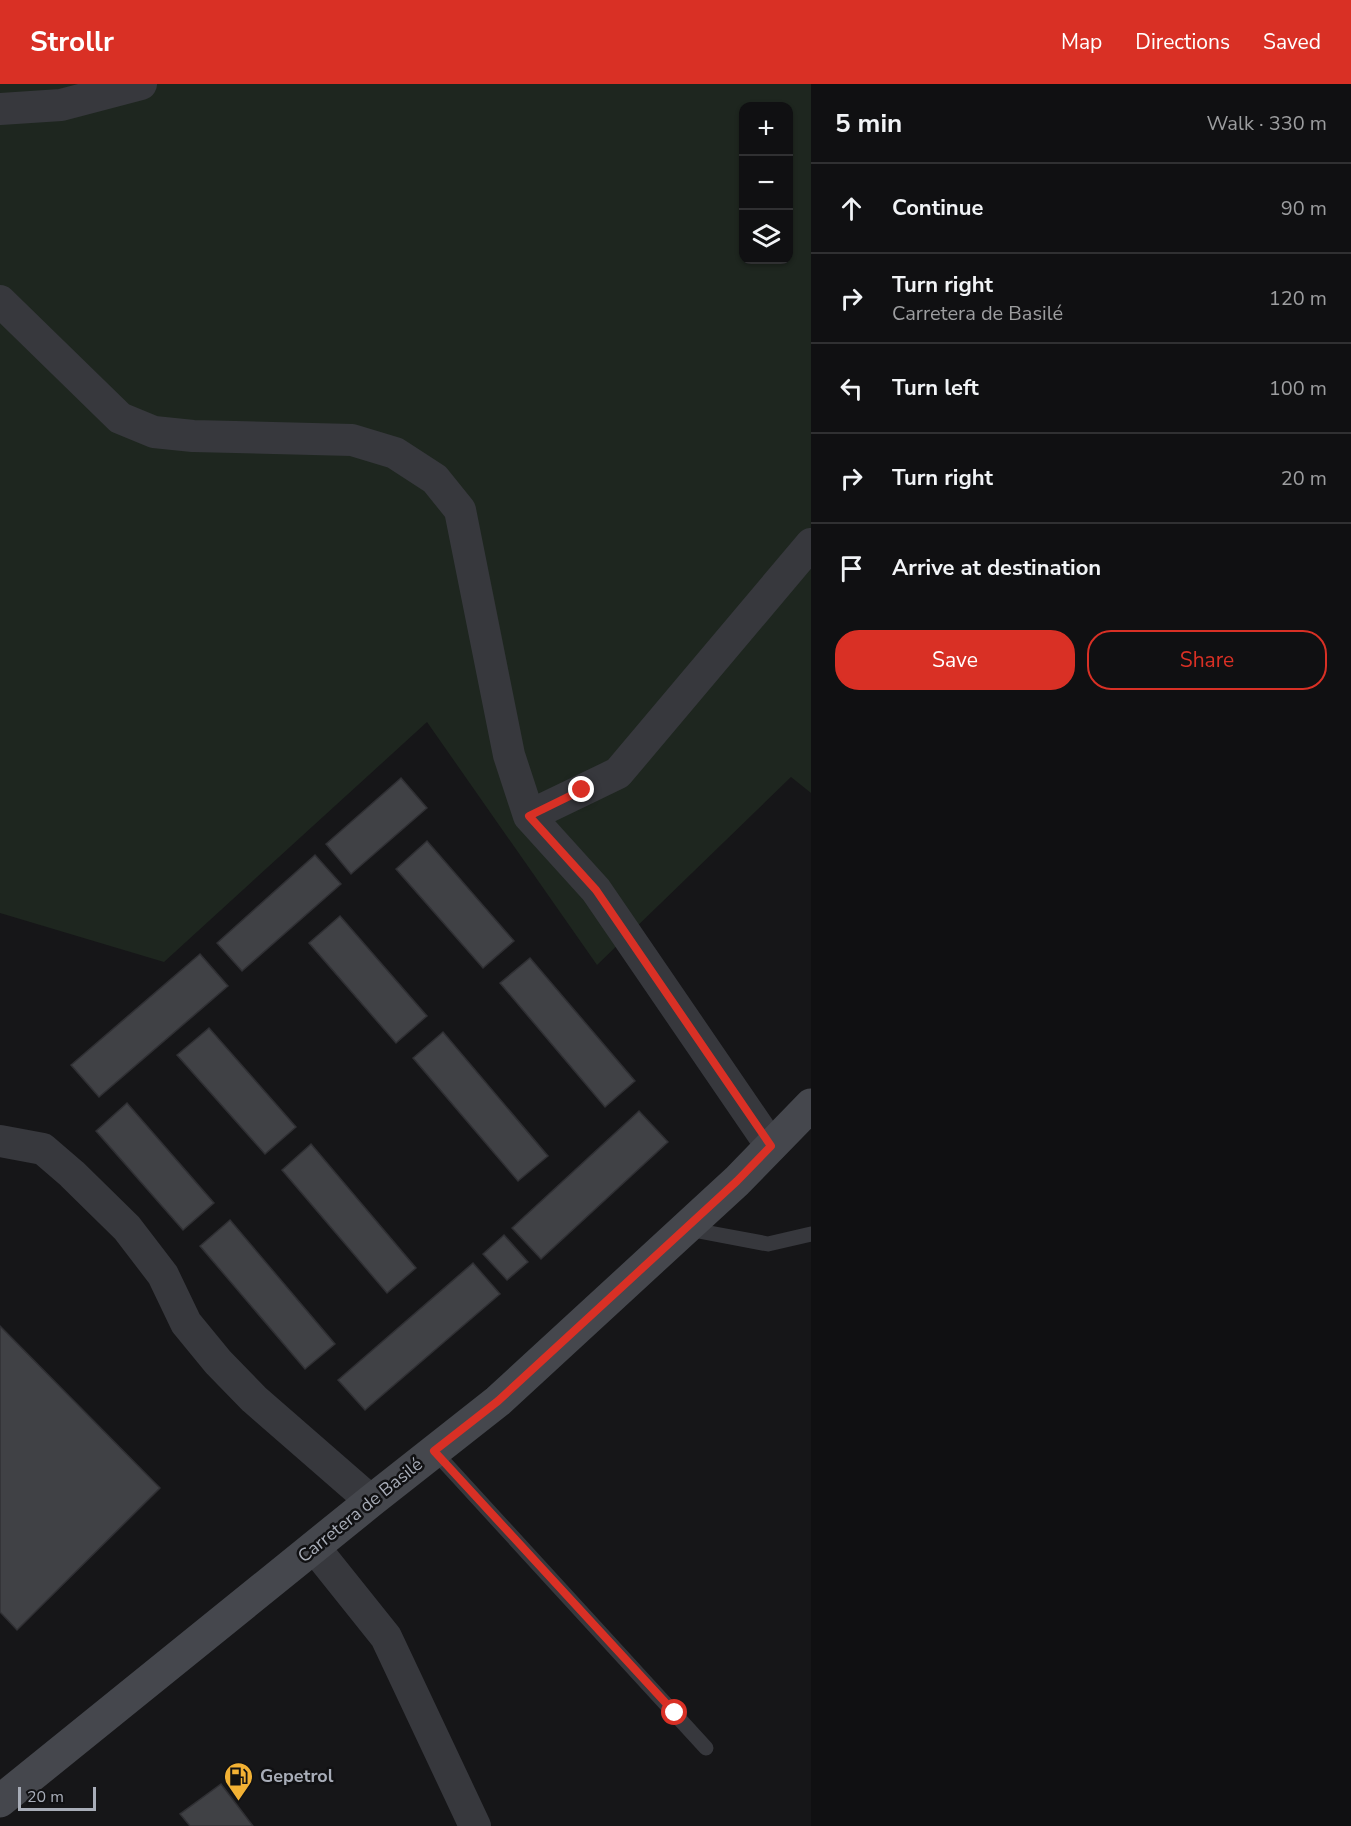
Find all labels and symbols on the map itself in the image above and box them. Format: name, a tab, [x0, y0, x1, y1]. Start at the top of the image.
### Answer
route end	[568, 776, 594, 802]
street label: Carretera de Basilé	[293, 1452, 427, 1568]
route start	[661, 1699, 687, 1725]
fuel station icon: Gepetrol	[223, 1760, 255, 1802]
place label: Gepetrol	[260, 1764, 334, 1788]
scale bar	[18, 1784, 96, 1812]

